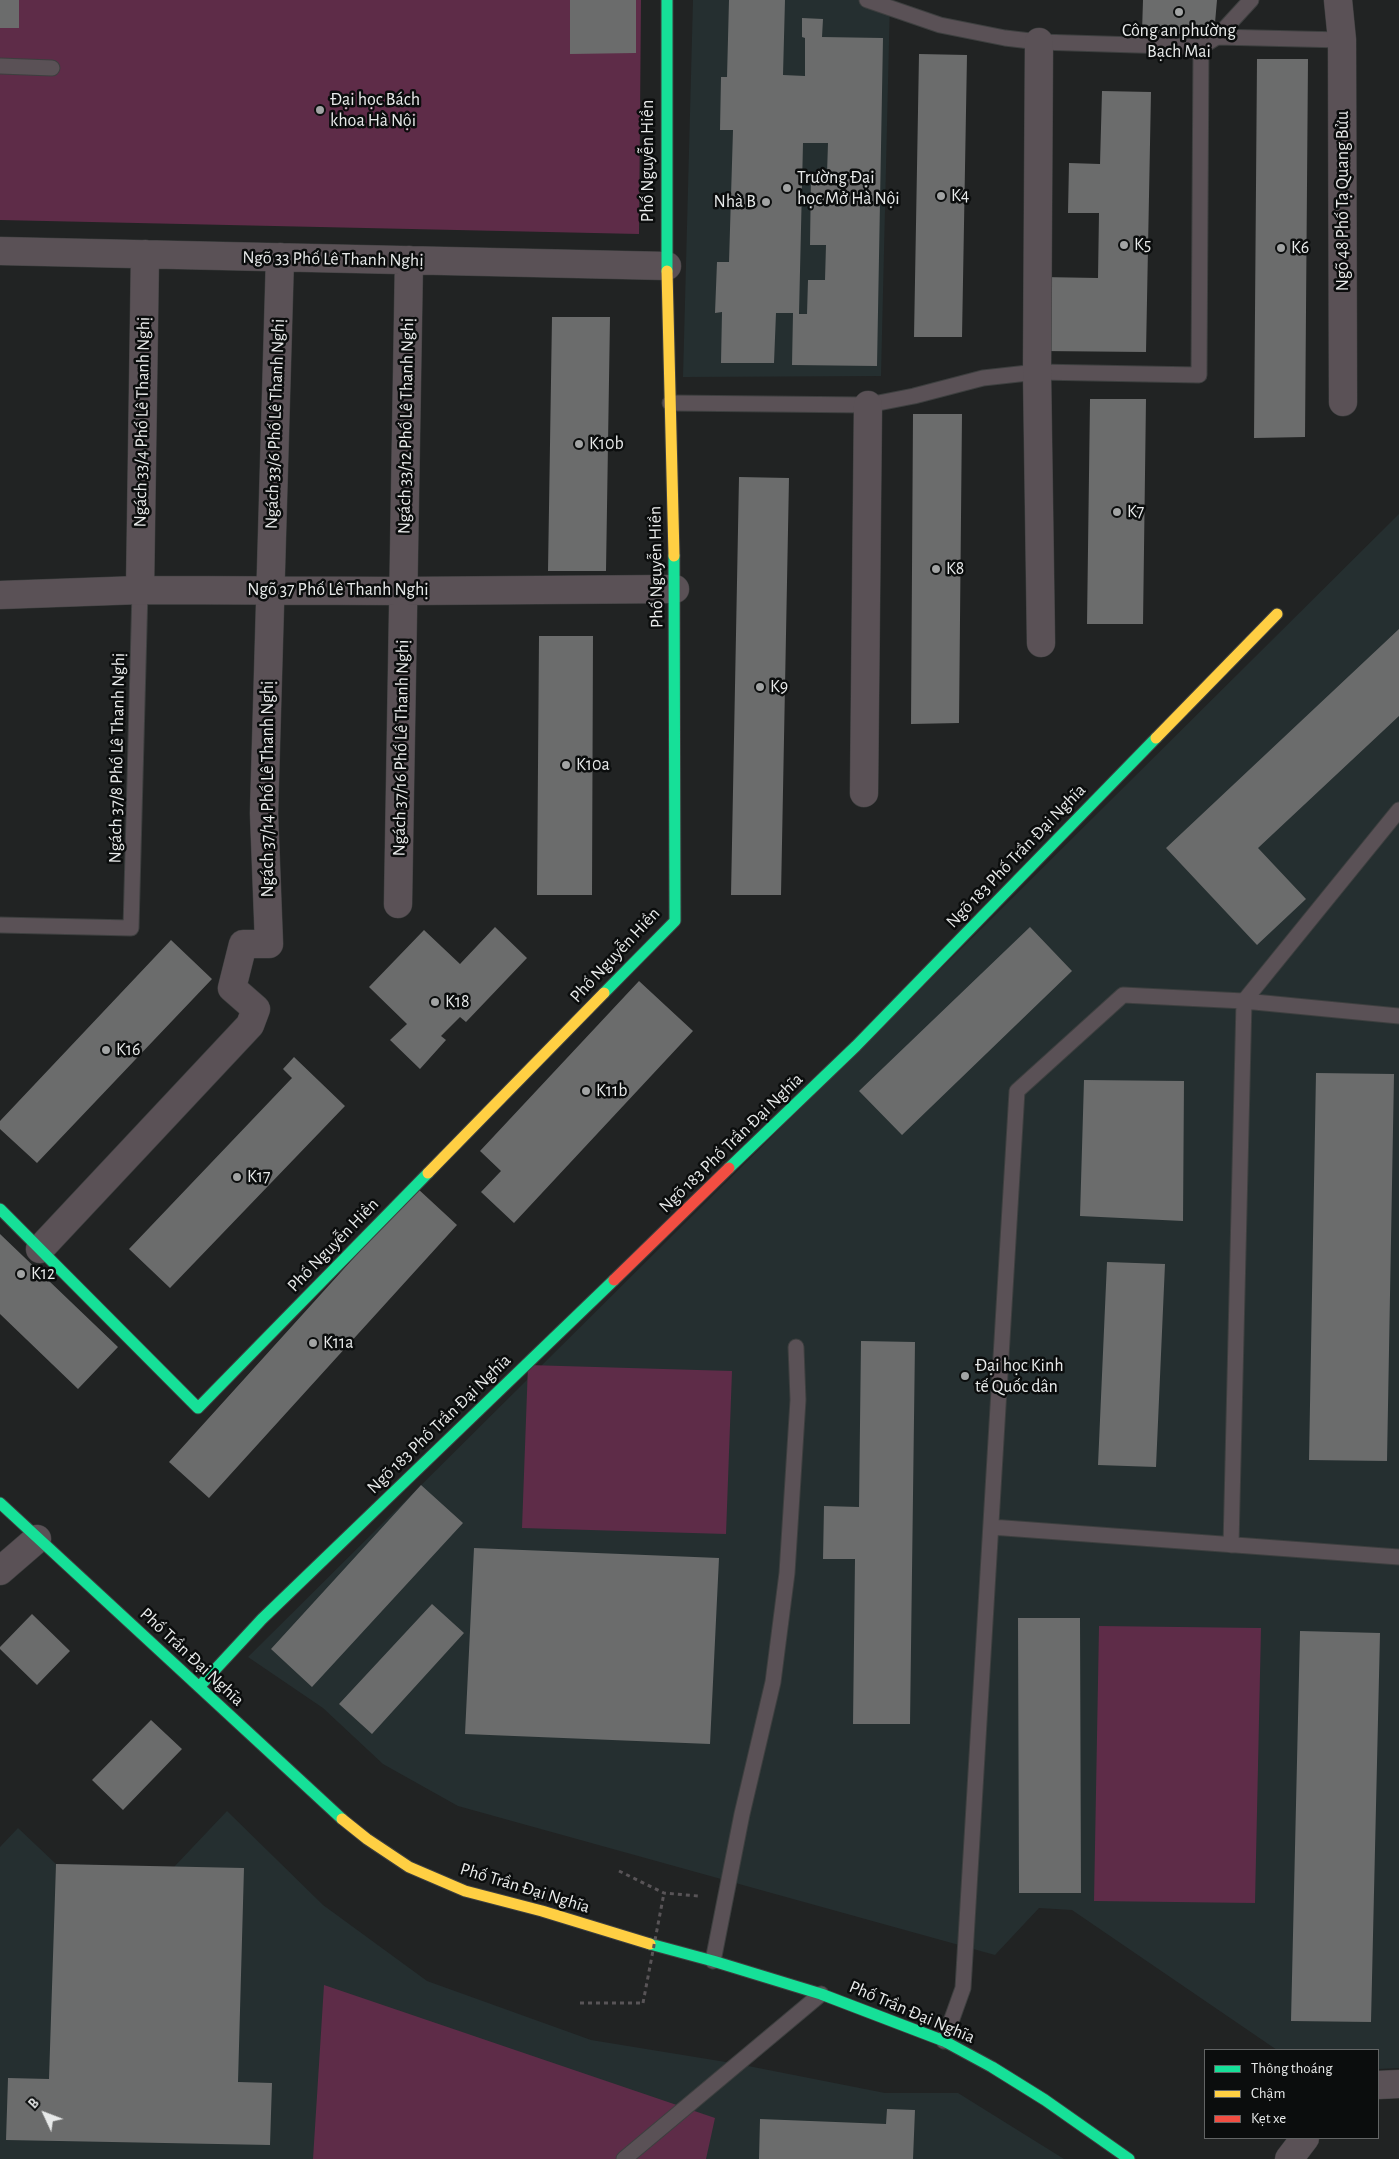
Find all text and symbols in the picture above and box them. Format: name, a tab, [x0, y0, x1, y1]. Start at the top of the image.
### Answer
marker: Công an phường Bạch Mai	[1173, 6, 1185, 18]
place label: Công an phường Bạch Mai	[1122, 20, 1236, 62]
place label: Đại học Bách khoa Hà Nội	[330, 89, 420, 132]
street label: Phố Nguyễn Hiền	[637, 100, 659, 222]
marker: Đại học Bách khoa Hà Nội	[314, 104, 326, 116]
street label: Ngõ 48 Phố Tạ Quang Bửu	[1332, 111, 1354, 291]
place label: Trường Đại học Mở Hà Nội	[797, 167, 900, 210]
marker: Trường Đại học Mở Hà Nội	[781, 182, 793, 194]
place label: K4	[951, 185, 970, 207]
marker: K4	[935, 190, 947, 202]
place label: Nhà B	[713, 191, 756, 213]
marker: Nhà B	[760, 196, 772, 208]
place label: K5	[1134, 234, 1151, 256]
place label: K6	[1291, 237, 1309, 259]
marker: K5	[1118, 239, 1130, 251]
marker: K6	[1275, 242, 1287, 254]
street label: Ngõ 33 Phố Lê Thanh Nghị	[242, 247, 424, 271]
street label: Ngách 33/4 Phố Lê Thanh Nghị	[129, 316, 155, 528]
street label: Ngách 33/6 Phố Lê Thanh Nghị	[261, 318, 289, 530]
street label: Ngách 33/12 Phố Lê Thanh Nghị	[393, 318, 419, 534]
place label: K10b	[589, 433, 624, 455]
marker: K10b	[573, 438, 585, 450]
place label: K7	[1127, 501, 1144, 523]
street label: Phố Nguyễn Hiền	[644, 506, 668, 628]
marker: K7	[1111, 506, 1123, 518]
place label: K8	[946, 558, 964, 580]
marker: K8	[930, 563, 942, 575]
street label: Ngõ 37 Phố Lê Thanh Nghị	[247, 579, 429, 601]
street label: Ngách 37/16 Phố Lê Thanh Nghị	[388, 639, 414, 857]
street label: Ngách 37/8 Phố Lê Thanh Nghị	[104, 653, 130, 863]
place label: K9	[770, 676, 788, 698]
street label: Ngách 37/14 Phố Lê Thanh Nghị	[257, 681, 279, 897]
marker: K9	[754, 681, 766, 693]
place label: K10a	[576, 754, 610, 776]
marker: K10a	[560, 759, 572, 771]
street label: Ngõ 183 Phố Trần Đại Nghĩa	[942, 779, 1090, 933]
street label: Phố Nguyễn Hiền	[565, 903, 665, 1007]
place label: K18	[445, 991, 470, 1013]
marker: K18	[429, 996, 441, 1008]
place label: K16	[116, 1039, 140, 1061]
marker: K16	[100, 1044, 112, 1056]
street label: Ngõ 183 Phố Trần Đại Nghĩa	[654, 1069, 808, 1217]
place label: K11b	[596, 1080, 627, 1102]
marker: K11b	[580, 1085, 592, 1097]
place label: K17	[247, 1166, 271, 1188]
marker: K17	[231, 1171, 243, 1183]
street label: Phố Nguyễn Hiền	[283, 1194, 383, 1296]
place label: K12	[31, 1263, 55, 1285]
marker: K12	[15, 1268, 27, 1280]
place label: K11a	[323, 1332, 354, 1354]
marker: K11a	[307, 1337, 319, 1349]
street label: Ngõ 183 Phố Trần Đại Nghĩa	[362, 1350, 516, 1498]
place label: Đại học Kinh tế Quốc dân	[975, 1355, 1064, 1398]
marker: Đại học Kinh tế Quốc dân	[959, 1370, 971, 1382]
street label: Phố Trần Đại Nghĩa	[135, 1603, 249, 1711]
street label: Phố Trần Đại Nghĩa	[458, 1858, 592, 1918]
street label: Phố Trần Đại Nghĩa	[846, 1976, 978, 2048]
legend	[1204, 2049, 1379, 2139]
text: Thông thoáng	[1251, 2061, 1333, 2076]
text: Chậm	[1251, 2086, 1285, 2101]
north arrow	[20, 2089, 70, 2139]
text: B	[26, 2096, 42, 2112]
text: Kẹt xe	[1251, 2111, 1286, 2126]

